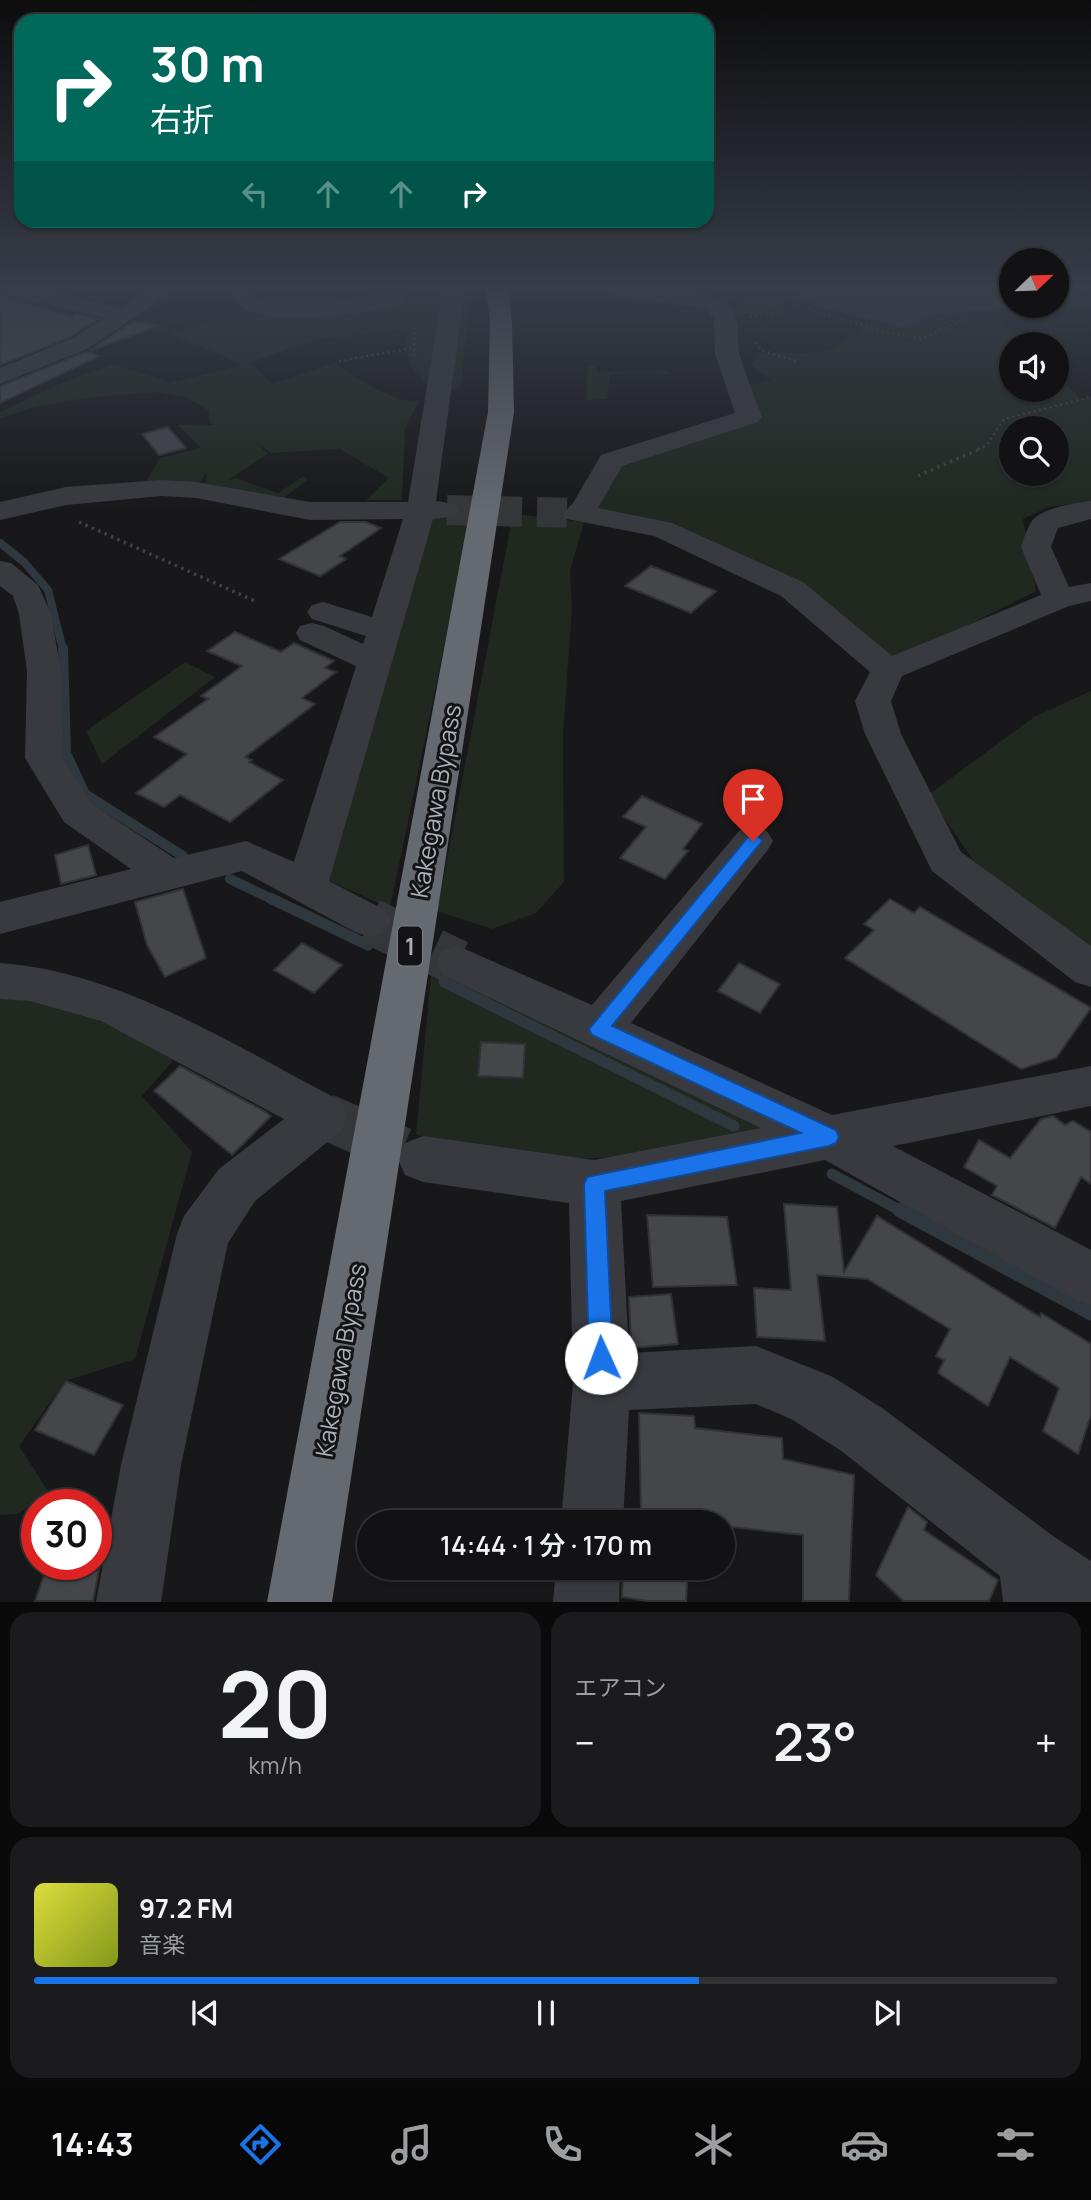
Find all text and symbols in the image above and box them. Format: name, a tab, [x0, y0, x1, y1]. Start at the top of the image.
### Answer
text: 30 m	[150, 30, 265, 97]
icon: right	[35, 42, 126, 133]
text: 右折	[150, 97, 214, 141]
icon: left	[236, 175, 274, 213]
icon: ahead	[309, 175, 347, 213]
icon: ahead	[382, 175, 420, 213]
icon: right	[455, 175, 493, 213]
north arrow	[999, 248, 1069, 318]
map controls	[999, 248, 1069, 486]
button: sound	[999, 332, 1069, 402]
button: search	[999, 416, 1069, 486]
street label: Kakegawa Bypass	[402, 701, 468, 901]
pin	[723, 769, 783, 841]
icon: arrive	[734, 780, 772, 818]
road number: 1	[398, 926, 422, 965]
street label: Kakegawa Bypass	[307, 1260, 373, 1460]
position arrow	[564, 1321, 638, 1395]
speed limit sign: 30	[21, 1489, 112, 1580]
text: 14:44 · 1 分 · 170 m	[440, 1527, 652, 1563]
text: 20	[218, 1641, 332, 1765]
text: エアコン	[575, 1671, 667, 1703]
text: 23°	[773, 1706, 857, 1777]
text: −	[575, 1716, 595, 1768]
text: +	[1035, 1716, 1057, 1768]
text: km/h	[249, 1749, 302, 1781]
text: 97.2 FM	[139, 1890, 233, 1926]
text: 音楽	[139, 1928, 185, 1960]
icon: previous	[186, 1994, 224, 2032]
icon: pause	[527, 1994, 565, 2032]
icon: next	[868, 1994, 906, 2032]
icon: directions	[236, 2120, 285, 2169]
icon: music	[387, 2120, 436, 2169]
icon: phone	[538, 2120, 587, 2169]
icon: climate	[689, 2120, 738, 2169]
icon: car	[840, 2120, 889, 2169]
icon: filters	[991, 2120, 1040, 2169]
text: 14:43	[51, 2122, 134, 2166]

